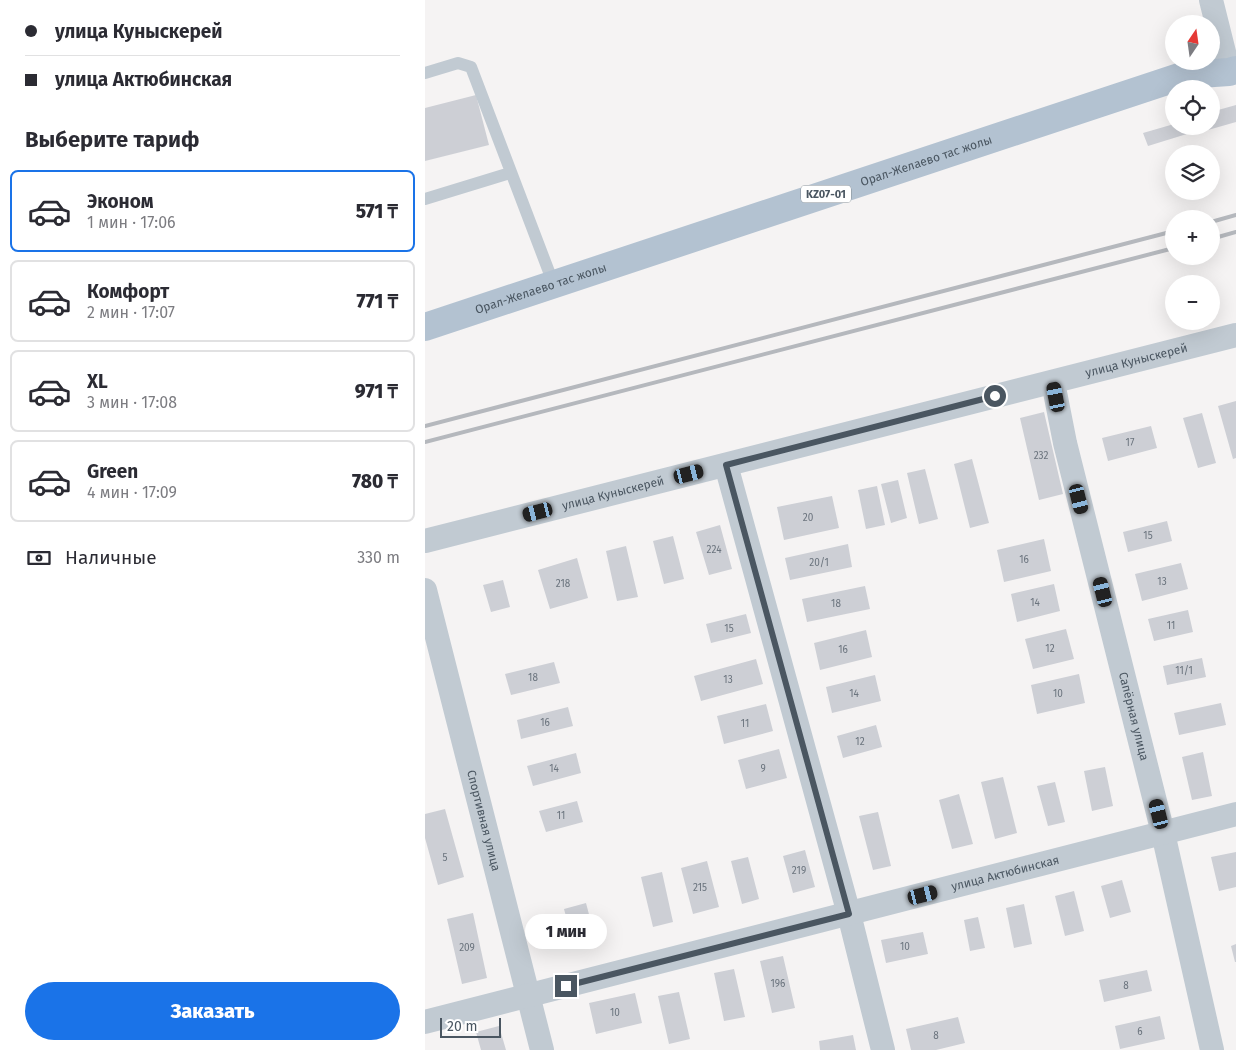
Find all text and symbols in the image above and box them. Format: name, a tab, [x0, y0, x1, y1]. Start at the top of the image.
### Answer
north arrow	[1165, 15, 1220, 70]
map controls	[1165, 15, 1220, 330]
text: улица Куныскерей	[55, 20, 223, 43]
text: улица Актюбинская	[55, 68, 232, 91]
button: locate	[1165, 80, 1220, 135]
text: Выберите тариф	[25, 126, 200, 153]
street label: Орал-Желаево тас жолы	[859, 132, 994, 189]
button: layers	[1165, 145, 1220, 200]
road number: KZ07-01	[801, 185, 851, 202]
icon: car	[27, 189, 72, 234]
text: Эконом	[87, 190, 154, 213]
text: 571 ₸	[356, 200, 398, 223]
button: +	[1165, 210, 1220, 265]
text: 1 мин · 17:06	[87, 213, 176, 232]
street label: Орал-Желаево тас жолы	[473, 260, 608, 317]
button: −	[1165, 275, 1220, 330]
icon: car	[27, 279, 72, 324]
text: Комфорт	[87, 280, 169, 303]
text: 771 ₸	[356, 290, 398, 313]
text: 2 мин · 17:07	[87, 303, 175, 322]
street label: улица Куныскерей	[1084, 341, 1189, 380]
icon: car	[27, 369, 72, 414]
text: XL	[87, 370, 108, 393]
text: 971 ₸	[355, 380, 398, 403]
car	[1045, 381, 1066, 413]
route start	[984, 385, 1006, 407]
text: 3 мин · 17:08	[87, 393, 177, 412]
house number: 17	[1126, 437, 1135, 449]
house number: 232	[1034, 450, 1048, 462]
icon: car	[27, 459, 72, 504]
text: Green	[87, 460, 138, 483]
car	[672, 463, 705, 485]
text: 780 ₸	[352, 470, 398, 493]
street label: улица Куныскерей	[561, 474, 666, 513]
text: 4 мин · 17:09	[87, 483, 177, 502]
car	[1068, 483, 1089, 515]
car	[521, 501, 554, 523]
house number: 20	[803, 512, 814, 524]
house number: 15	[1143, 530, 1153, 542]
icon: cash	[25, 544, 53, 572]
house number: 224	[707, 544, 722, 556]
text: Наличные	[65, 546, 157, 569]
text: 330 m	[357, 548, 400, 567]
house number: 16	[1019, 554, 1029, 566]
house number: 20/1	[809, 557, 829, 569]
car	[1092, 576, 1113, 608]
house number: 13	[1157, 576, 1167, 588]
house number: 218	[556, 578, 571, 590]
house number: 14	[1030, 597, 1041, 609]
house number: 18	[831, 598, 841, 610]
house number: 11	[1167, 620, 1175, 632]
house number: 15	[724, 623, 734, 635]
house number: 12	[1045, 643, 1055, 655]
house number: 16	[838, 644, 848, 656]
house number: 11/1	[1175, 665, 1193, 677]
street label: Сапёрная улица	[1116, 671, 1152, 762]
house number: 18	[528, 672, 538, 684]
house number: 13	[723, 674, 733, 686]
house number: 14	[849, 688, 860, 700]
house number: 10	[1053, 688, 1063, 700]
house number: 16	[540, 717, 550, 729]
house number: 11	[741, 718, 749, 730]
house number: 12	[855, 736, 865, 748]
house number: 14	[549, 763, 560, 775]
house number: 9	[760, 763, 766, 775]
street label: Спортивная улица	[464, 769, 503, 873]
car	[1148, 798, 1169, 830]
house number: 11	[557, 810, 565, 822]
house number: 5	[442, 852, 448, 864]
street label: улица Актюбинская	[950, 853, 1061, 894]
house number: 219	[792, 865, 806, 877]
house number: 215	[693, 882, 707, 894]
car	[906, 884, 939, 906]
callout: 1 мин	[525, 914, 607, 948]
text: 1 мин	[546, 922, 586, 941]
house number: 10	[900, 941, 910, 953]
house number: 209	[459, 942, 475, 954]
route end	[555, 975, 577, 997]
house number: 196	[771, 978, 785, 990]
house number: 8	[1123, 980, 1129, 992]
button: Заказать	[25, 982, 400, 1040]
house number: 10	[610, 1007, 620, 1019]
scale bar	[440, 1015, 501, 1038]
text: 20 m	[447, 1018, 477, 1035]
house number: 6	[1137, 1026, 1143, 1038]
house number: 8	[933, 1030, 939, 1042]

